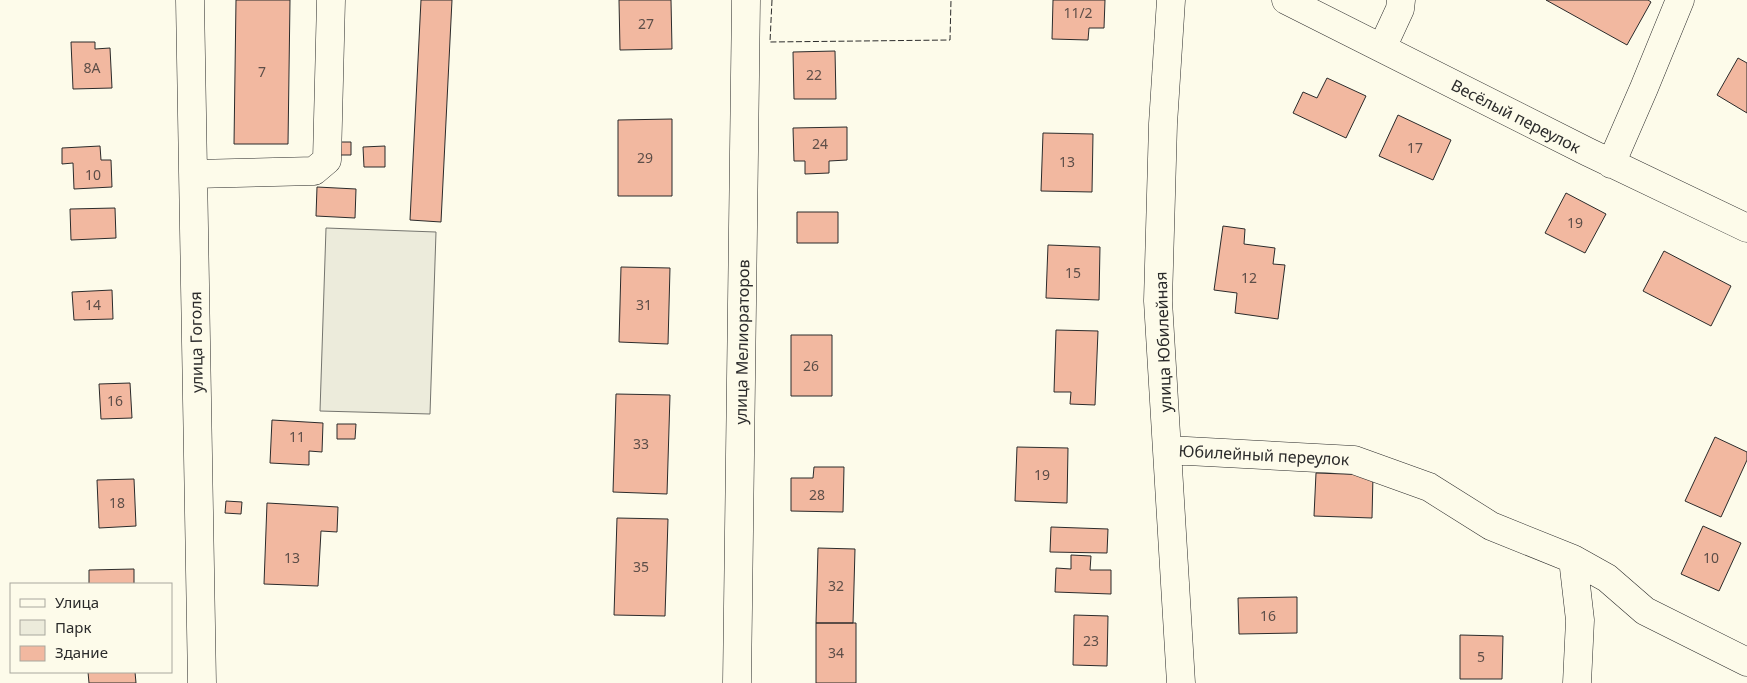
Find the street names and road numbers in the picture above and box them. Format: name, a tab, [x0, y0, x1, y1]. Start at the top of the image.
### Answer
street label: Весёлый переулок	[1447, 74, 1585, 158]
street label: улица Мелиораторов	[730, 259, 754, 425]
street label: улица Юбилейная	[1150, 271, 1176, 413]
street label: улица Гоголя	[184, 291, 208, 393]
street label: Юбилейный переулок	[1178, 440, 1350, 470]

